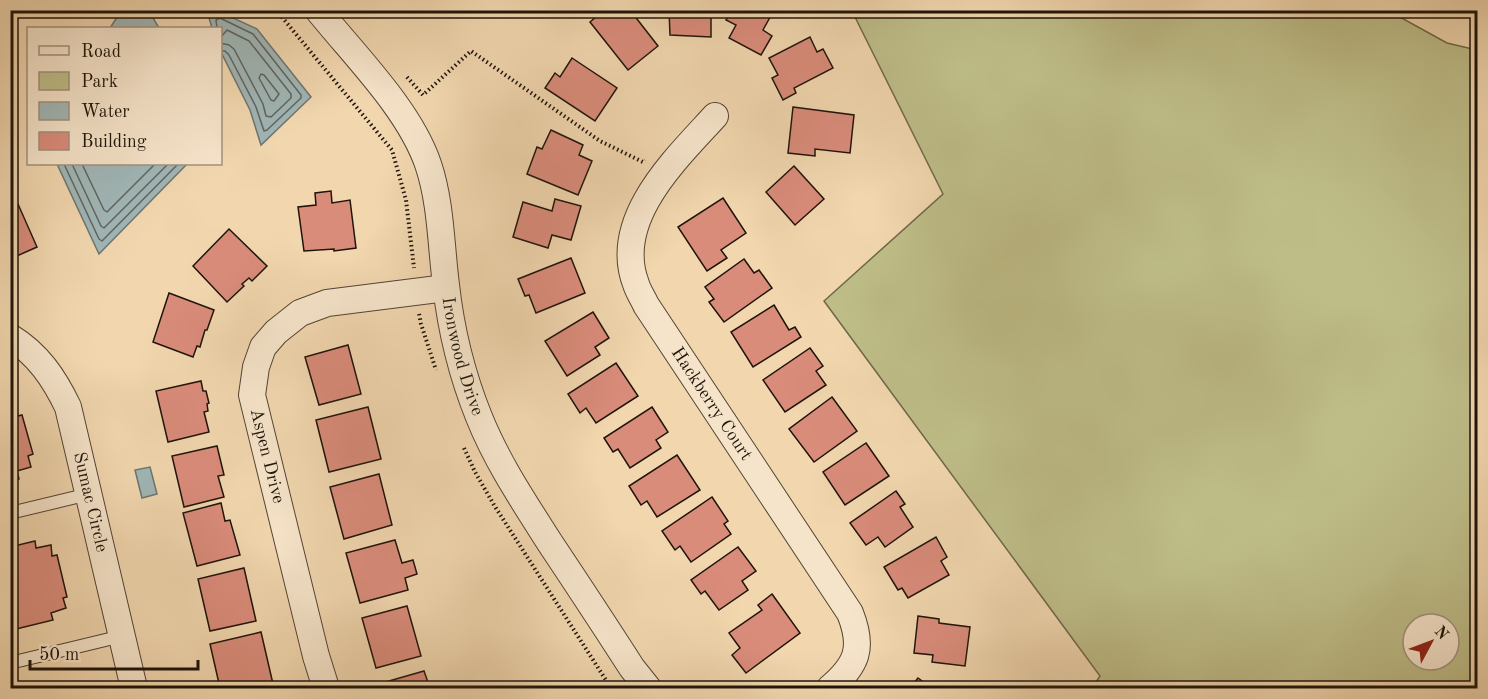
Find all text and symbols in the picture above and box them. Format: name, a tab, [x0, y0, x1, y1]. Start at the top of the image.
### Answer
legend	[27, 27, 222, 165]
text: Road	[81, 43, 121, 61]
text: Park	[81, 73, 118, 91]
text: Water	[81, 103, 130, 121]
text: Building	[81, 133, 147, 151]
street label: Ironwood Drive	[439, 296, 486, 418]
street label: Hackberry Court	[668, 344, 755, 464]
street label: Aspen Drive	[247, 407, 287, 505]
street label: Sumac Circle	[70, 450, 111, 554]
north arrow	[1401, 612, 1461, 672]
text: N	[1431, 624, 1451, 644]
scale bar	[30, 633, 198, 671]
text: 50 m	[39, 646, 79, 664]

